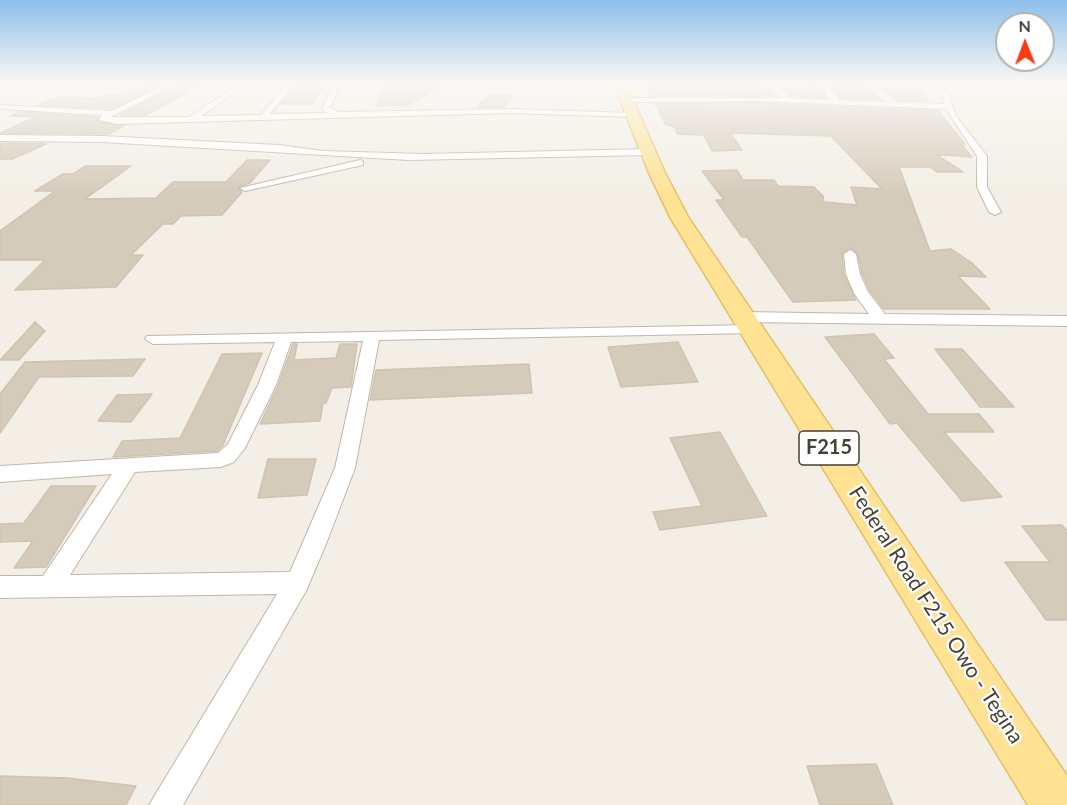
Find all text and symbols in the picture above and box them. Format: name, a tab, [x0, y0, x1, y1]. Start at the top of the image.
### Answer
north arrow	[995, 12, 1055, 72]
text: N	[1018, 16, 1031, 35]
road number: F215	[799, 431, 859, 465]
street label: Federal Road F215 Owo - Tegina	[843, 482, 1029, 748]

